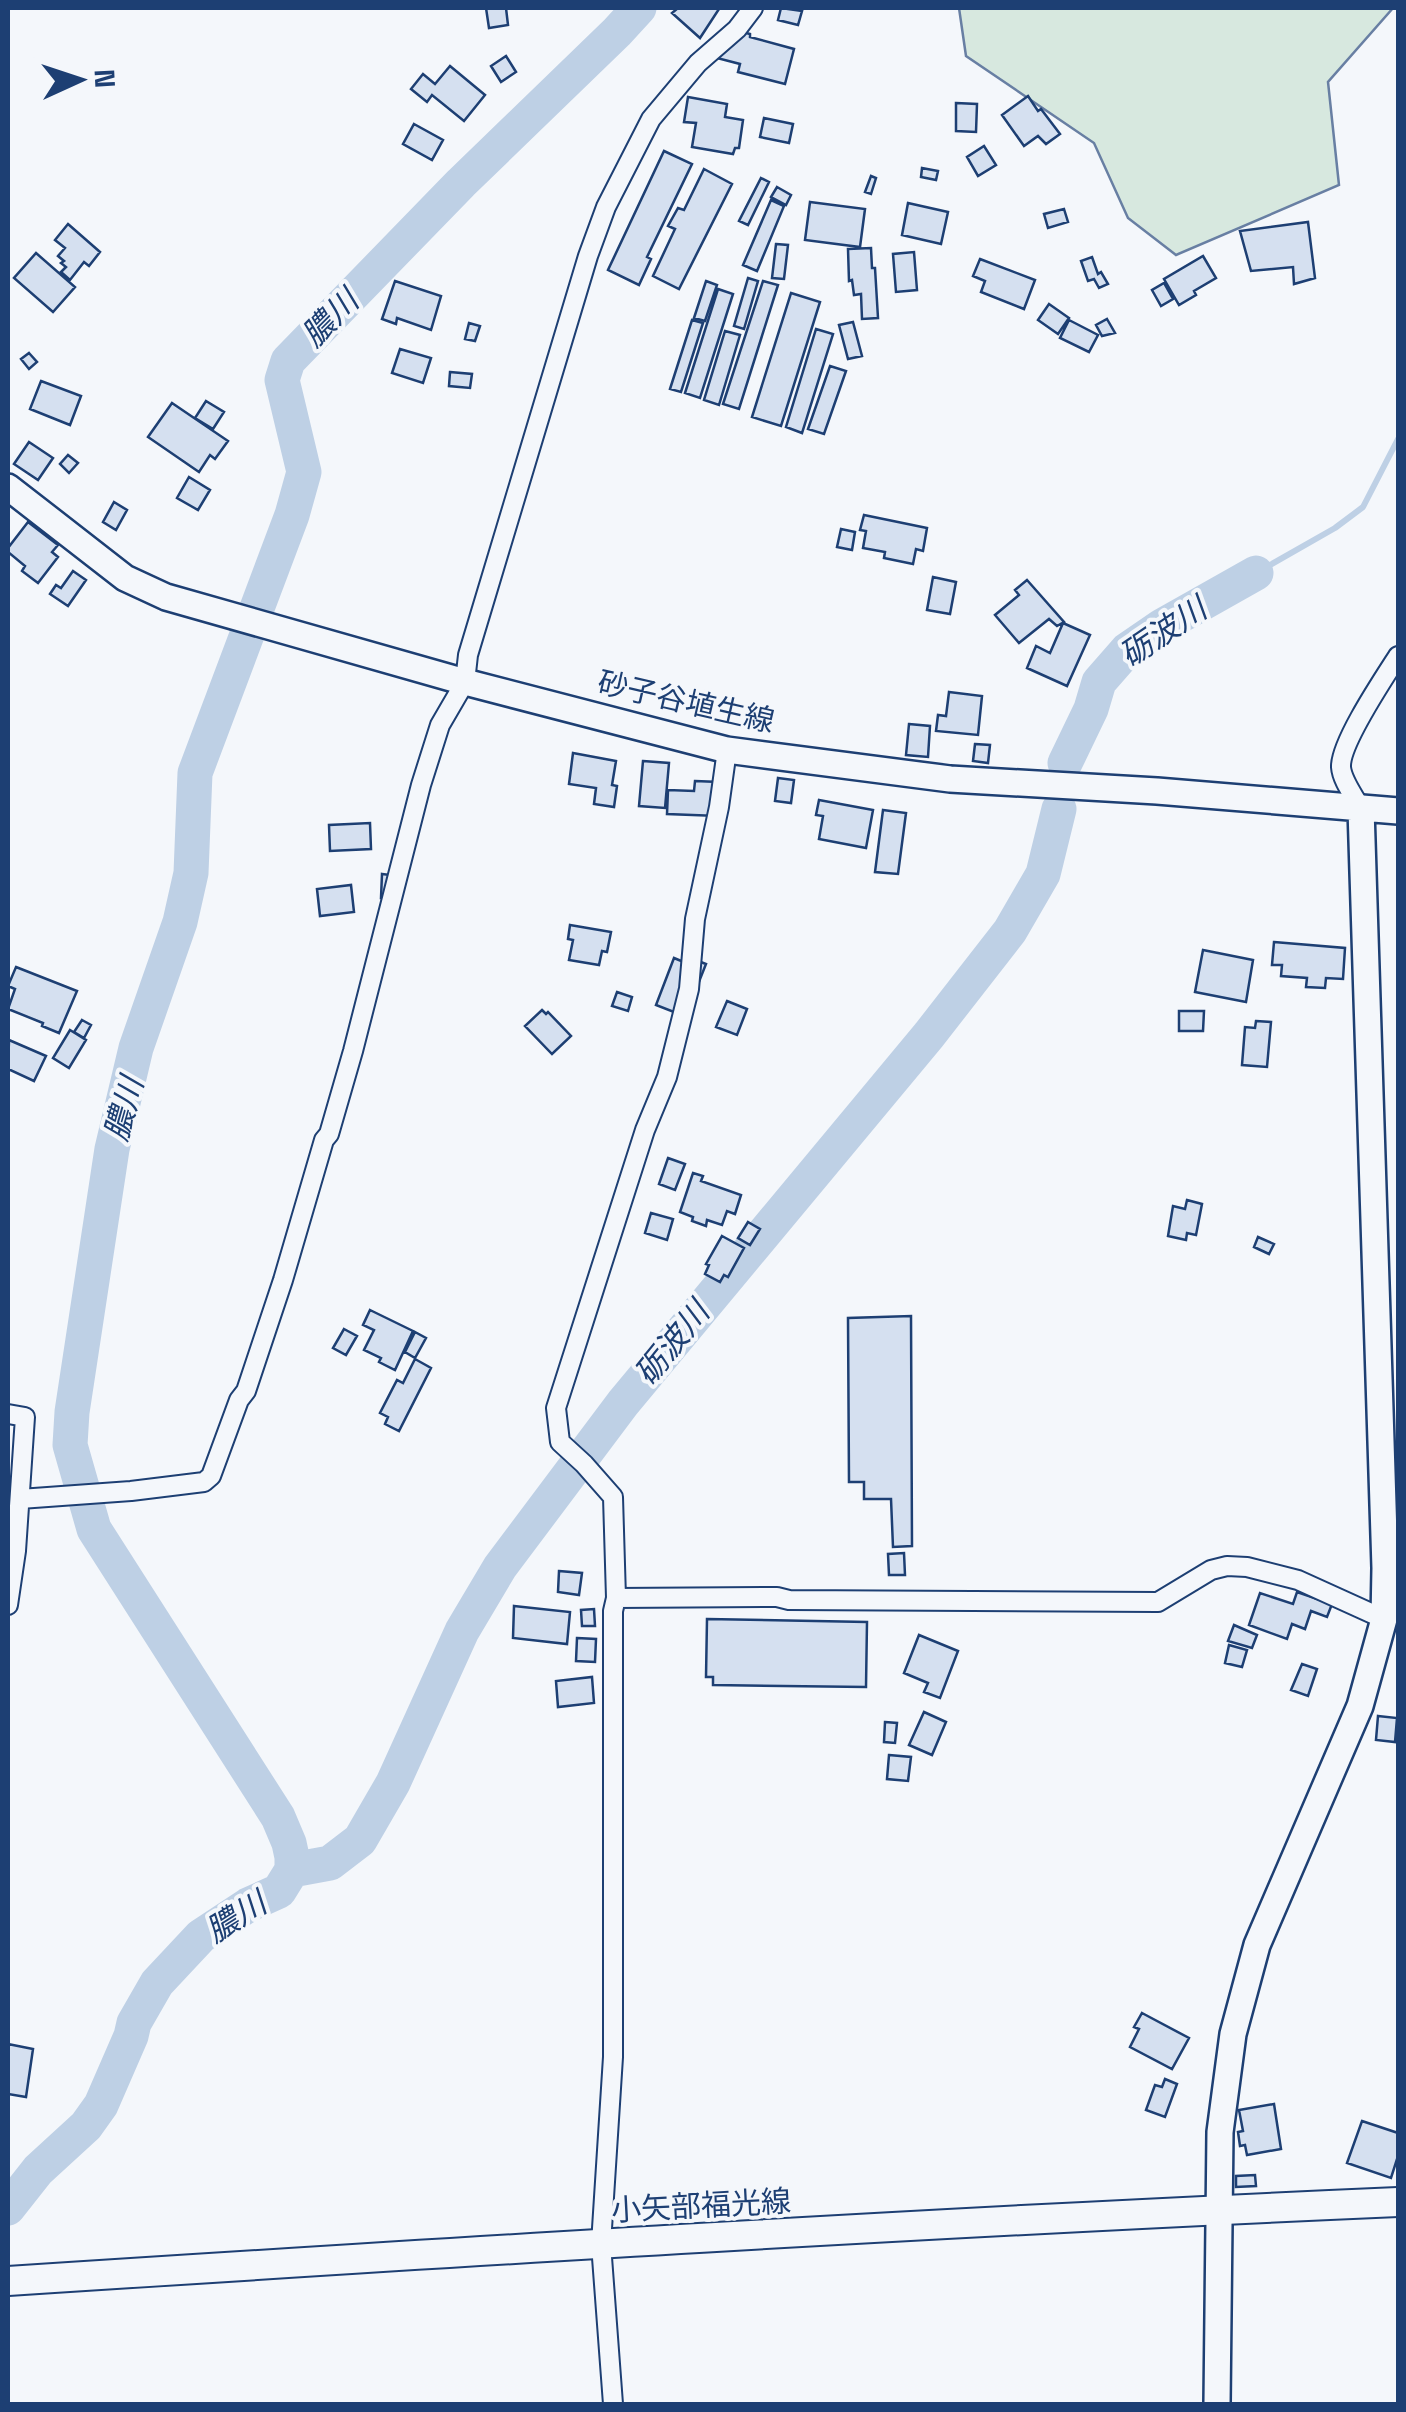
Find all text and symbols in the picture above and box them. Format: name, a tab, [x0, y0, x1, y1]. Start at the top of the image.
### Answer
north arrow	[30, 30, 130, 130]
text: N	[86, 68, 123, 89]
water label: 膿川	[293, 279, 369, 355]
water label: 砺波川	[1112, 587, 1216, 675]
street label: 砂子谷埴生線	[594, 662, 778, 741]
water label: 膿川	[96, 1070, 153, 1145]
water label: 砺波川	[626, 1291, 720, 1393]
water label: 膿川	[198, 1881, 276, 1951]
street label: 小矢部福光線	[610, 2181, 792, 2230]

